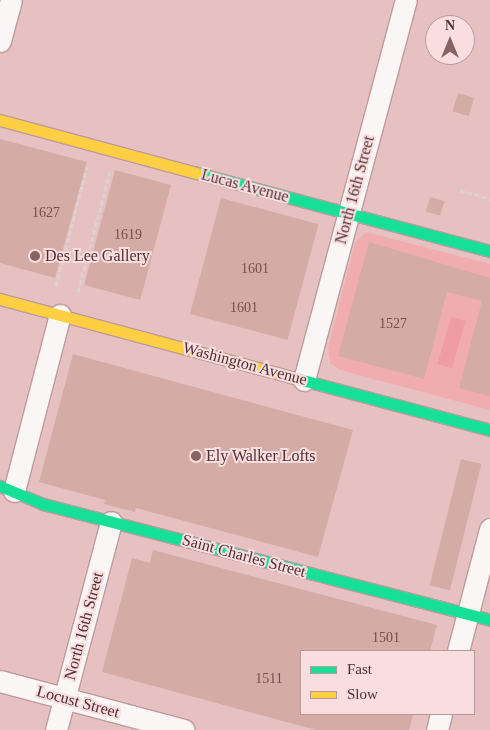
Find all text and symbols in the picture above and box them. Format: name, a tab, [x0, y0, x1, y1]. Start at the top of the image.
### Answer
north arrow	[425, 15, 475, 65]
text: N	[445, 18, 455, 33]
street label: North 16th Street	[331, 134, 379, 246]
street label: Lucas Avenue	[199, 165, 291, 207]
house number: 1627	[32, 205, 60, 221]
house number: 1619	[114, 227, 142, 243]
place label: Des Lee Gallery	[45, 246, 150, 266]
marker: Des Lee Gallery	[29, 250, 41, 262]
house number: 1601	[241, 261, 269, 277]
house number: 1601	[230, 300, 258, 316]
house number: 1527	[379, 316, 407, 332]
street label: Washington Avenue	[180, 338, 310, 390]
place label: Ely Walker Lofts	[206, 446, 316, 466]
marker: Ely Walker Lofts	[190, 450, 202, 462]
street label: Saint Charles Street	[180, 530, 308, 582]
street label: North 16th Street	[60, 570, 108, 682]
house number: 1501	[372, 630, 400, 646]
legend	[300, 650, 475, 715]
text: Fast	[347, 661, 372, 677]
house number: 1511	[255, 671, 283, 687]
street label: Locust Street	[35, 682, 121, 722]
text: Slow	[347, 686, 378, 702]

